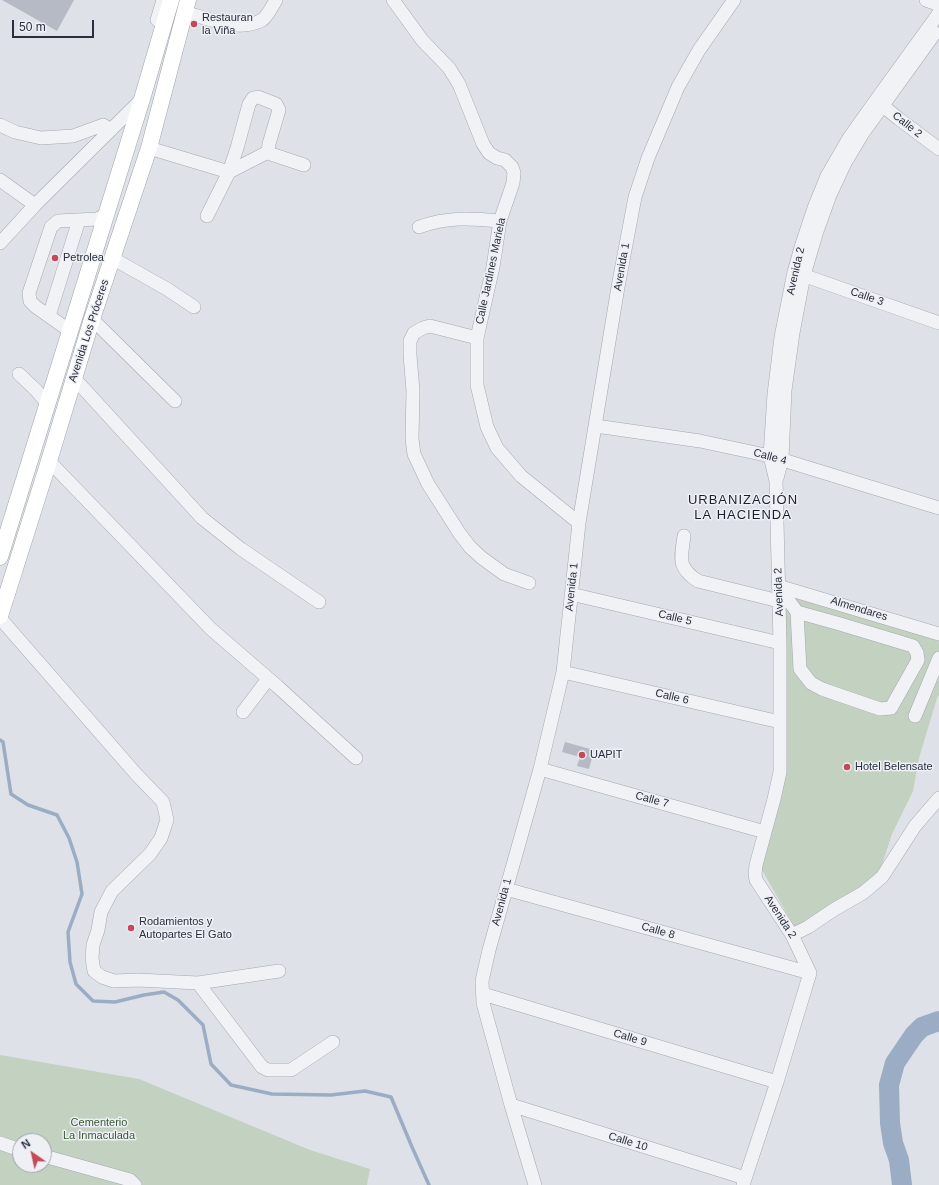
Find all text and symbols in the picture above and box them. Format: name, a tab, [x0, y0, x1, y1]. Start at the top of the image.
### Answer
place label: Restauran la Viña	[202, 11, 253, 37]
scale bar	[14, 12, 96, 38]
marker: Restauran la Viña	[189, 19, 199, 29]
text: 50 m	[19, 20, 46, 34]
street label: Calle 2	[889, 109, 925, 141]
street label: Calle Jardines Mariela	[473, 216, 509, 326]
street label: Avenida 1	[611, 242, 633, 292]
street label: Avenida 2	[784, 246, 808, 296]
place label: Petrolea	[63, 251, 104, 265]
marker: Petrolea	[50, 253, 60, 263]
street label: Avenida Los Próceres	[66, 278, 112, 384]
street label: Calle 3	[849, 285, 885, 309]
street label: Calle 4	[752, 446, 788, 468]
district label: URBANIZACIÓN LA HACIENDA	[688, 492, 798, 523]
street label: Avenida 1	[563, 562, 581, 612]
street label: Avenida 2	[772, 567, 786, 617]
street label: Almendares	[829, 594, 889, 624]
street label: Calle 5	[657, 608, 693, 628]
street label: Calle 6	[654, 687, 690, 707]
place label: UAPIT	[590, 748, 622, 762]
marker: UAPIT	[577, 750, 587, 760]
place label: Hotel Belensate	[855, 760, 933, 774]
marker: Hotel Belensate	[842, 762, 852, 772]
street label: Calle 7	[634, 789, 670, 811]
street label: Avenida 1	[489, 877, 515, 927]
street label: Avenida 2	[761, 893, 799, 941]
place label: Rodamientos y Autopartes El Gato	[139, 915, 232, 941]
street label: Calle 8	[640, 920, 676, 942]
marker: Rodamientos y Autopartes El Gato	[126, 923, 136, 933]
street label: Calle 9	[612, 1027, 648, 1049]
park label: Cementerio La Inmaculada	[63, 1116, 135, 1142]
street label: Calle 10	[607, 1130, 649, 1154]
north arrow	[12, 1133, 52, 1173]
text: N	[19, 1137, 32, 1151]

